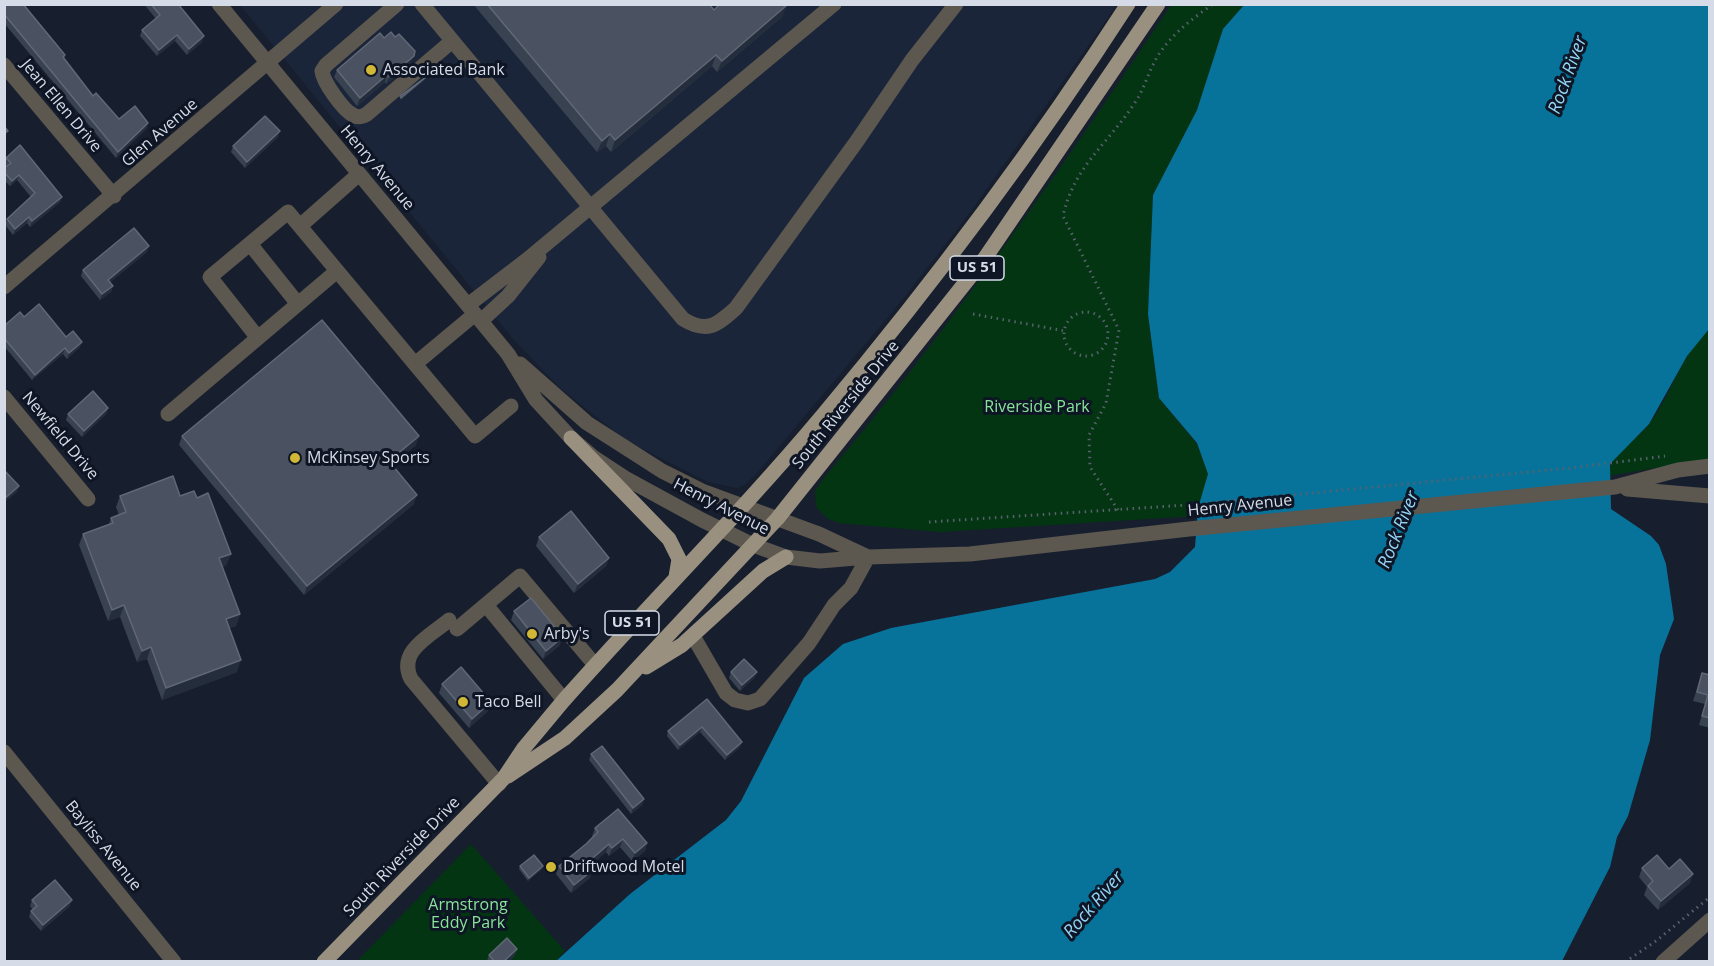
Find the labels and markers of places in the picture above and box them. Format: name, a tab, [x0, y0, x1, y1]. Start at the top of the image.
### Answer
place label: Associated Bank	[383, 60, 505, 80]
marker: Associated Bank	[364, 63, 378, 77]
place label: McKinsey Sports	[307, 448, 430, 468]
marker: McKinsey Sports	[288, 451, 302, 465]
place label: Arby's	[544, 624, 590, 644]
marker: Arby's	[525, 627, 539, 641]
place label: Taco Bell	[475, 692, 542, 712]
marker: Taco Bell	[456, 695, 470, 709]
place label: Driftwood Motel	[563, 857, 685, 877]
marker: Driftwood Motel	[544, 860, 558, 874]

